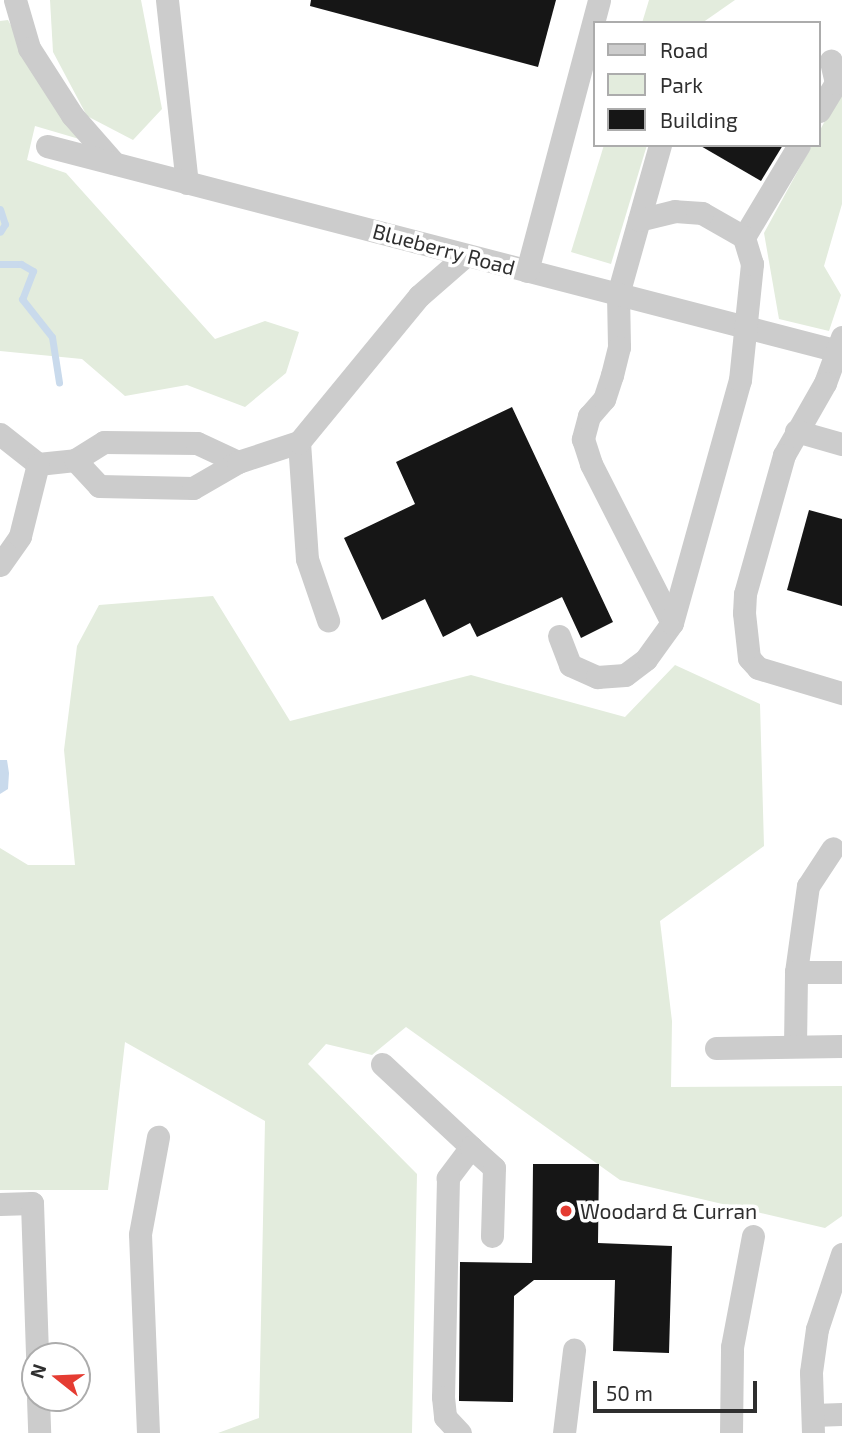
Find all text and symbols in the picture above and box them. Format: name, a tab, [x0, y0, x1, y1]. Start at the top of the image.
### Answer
legend	[594, 21, 821, 147]
text: Road	[660, 37, 708, 62]
text: Park	[660, 72, 703, 97]
text: Building	[660, 107, 738, 132]
street label: Blueberry Road	[370, 218, 518, 280]
place label: Woodard & Curran	[580, 1198, 757, 1224]
marker: Woodard & Curran	[558, 1203, 574, 1219]
north arrow	[21, 1342, 91, 1412]
text: N	[24, 1361, 51, 1381]
scale bar	[597, 1366, 762, 1410]
text: 50 m	[606, 1380, 653, 1405]

